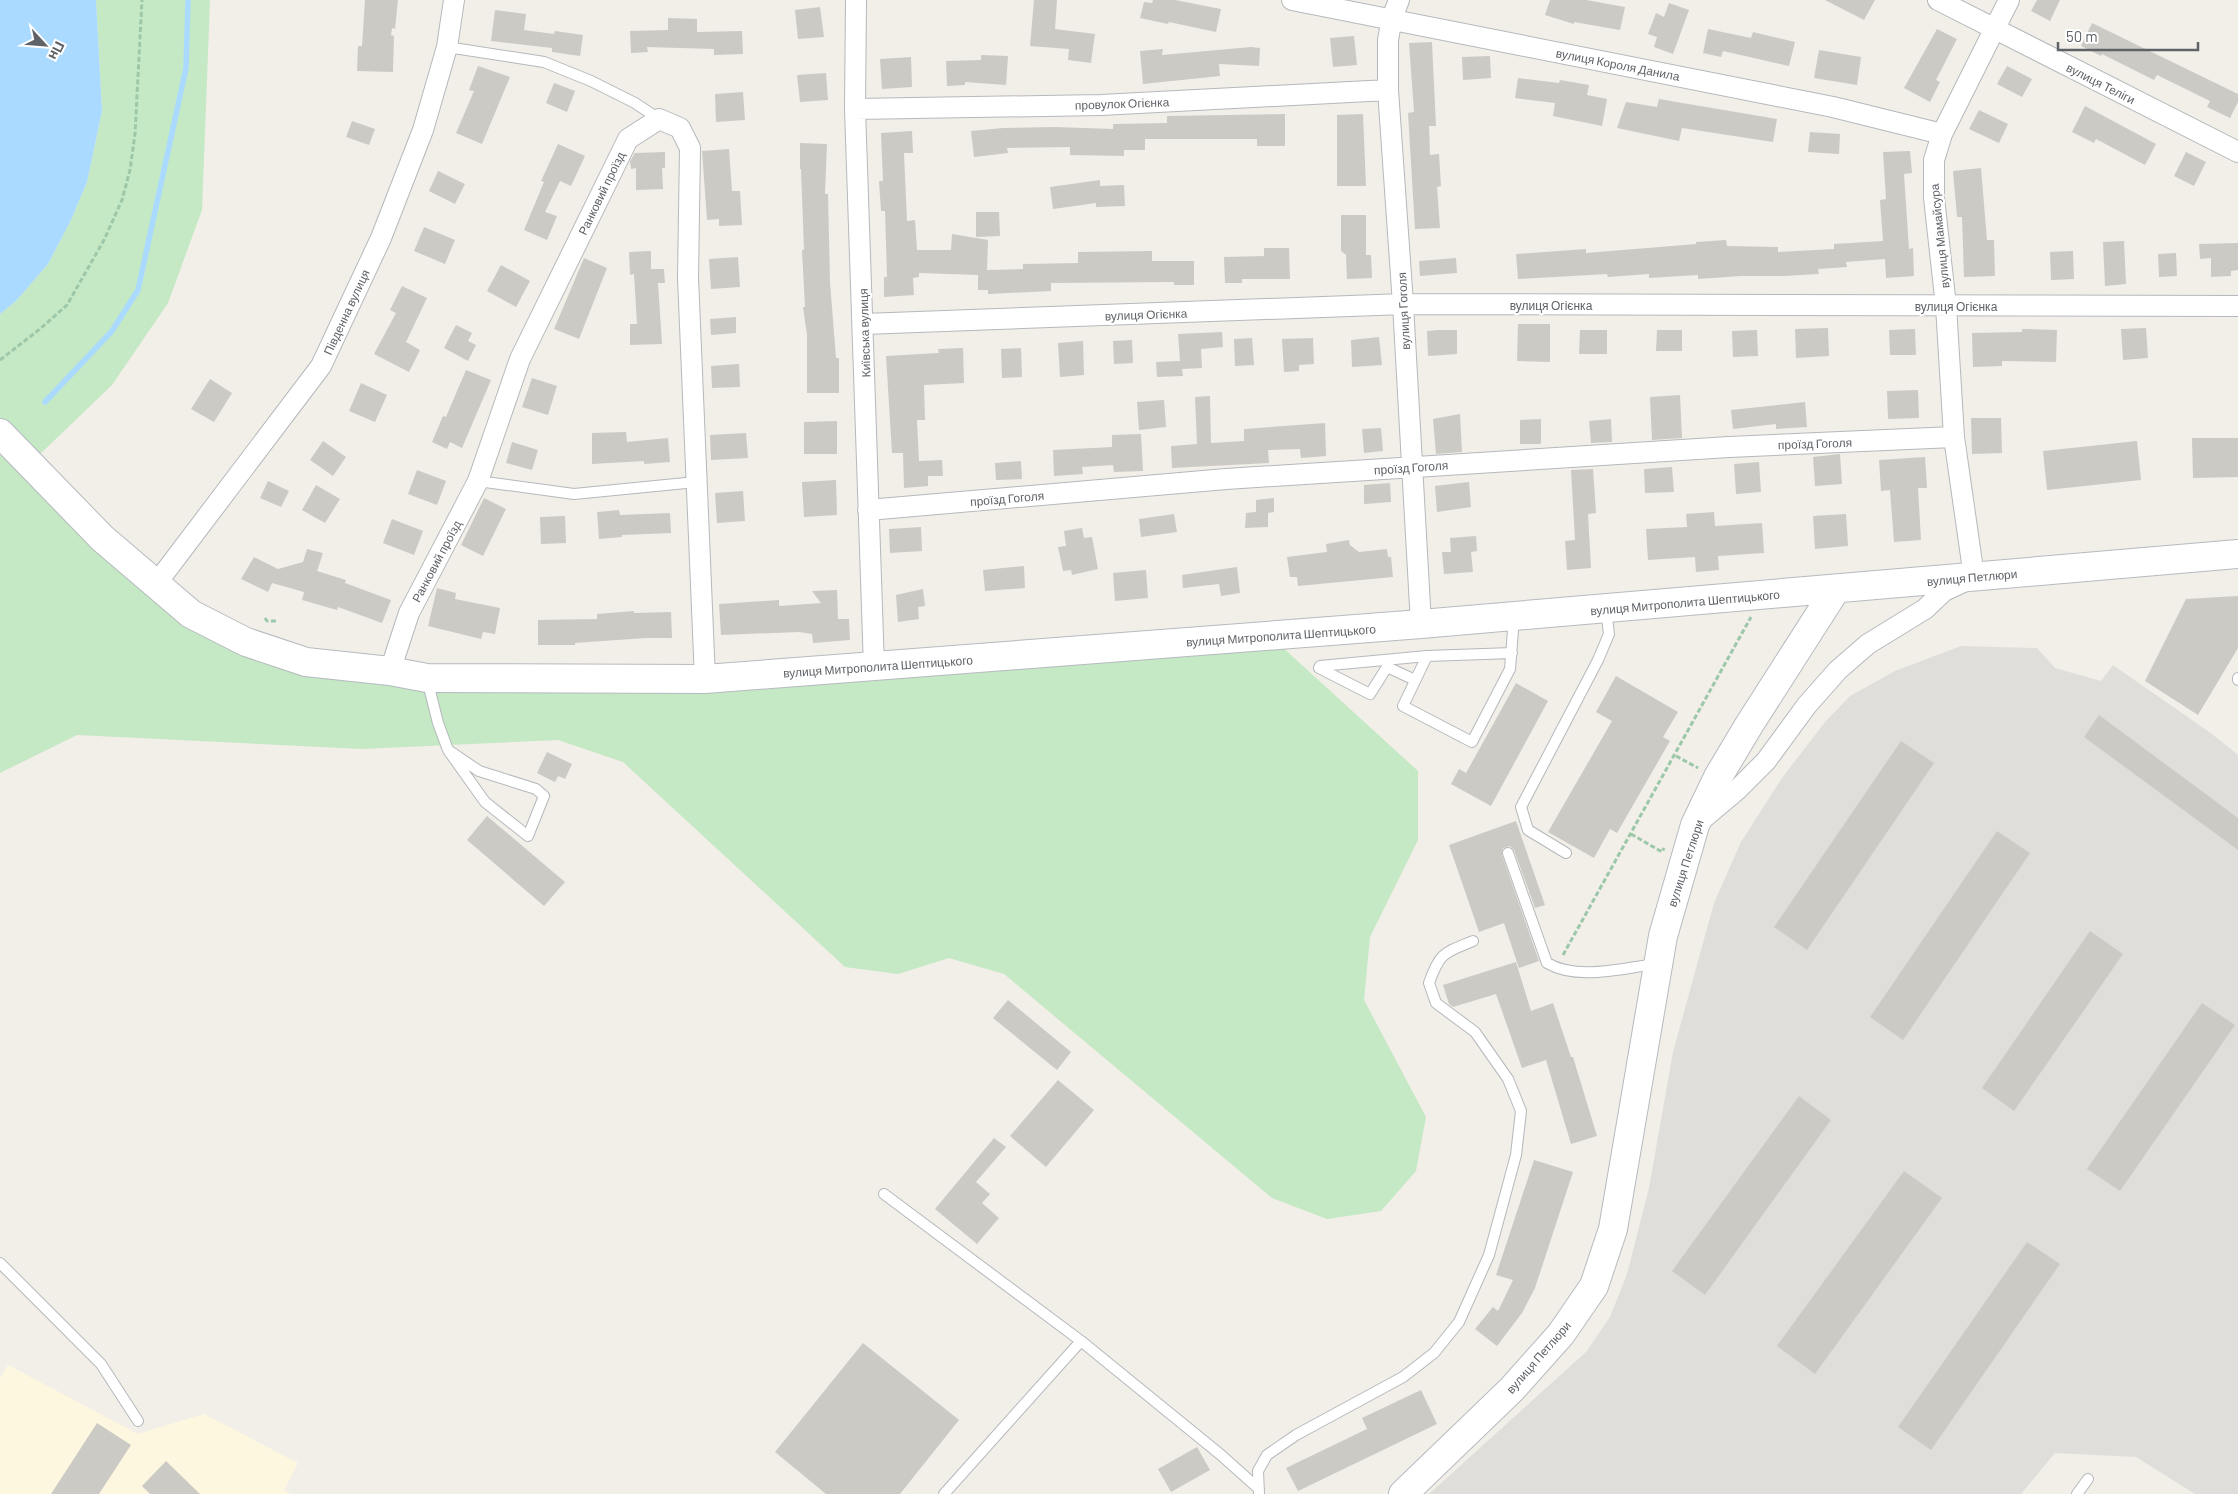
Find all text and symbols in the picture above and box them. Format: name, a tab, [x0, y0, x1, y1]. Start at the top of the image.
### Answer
north arrow	[20, 20, 70, 70]
scale bar	[2058, 20, 2198, 52]
text: 50 m	[2066, 27, 2098, 45]
text: Пн	[45, 39, 69, 63]
street label: вулиця Короля Данила	[1555, 45, 1681, 84]
street label: вулиця Теліги	[2064, 60, 2138, 107]
street label: провулок Огієнка	[1075, 94, 1170, 113]
street label: Ранковий проїзд	[575, 149, 628, 237]
street label: вулиця Мамайсура	[1927, 183, 1952, 289]
street label: Південна вулиця	[320, 267, 373, 357]
street label: вулиця Гоголя	[1394, 272, 1413, 350]
street label: Київська вулиця	[855, 288, 874, 378]
street label: вулиця Огієнка	[1510, 298, 1593, 313]
street label: вулиця Огієнка	[1915, 299, 1998, 314]
street label: вулиця Огієнка	[1104, 306, 1188, 323]
street label: проїзд Гоголя	[1778, 435, 1852, 452]
street label: проїзд Гоголя	[1373, 457, 1449, 478]
street label: проїзд Гоголя	[969, 488, 1045, 509]
street label: Ранковий проїзд	[409, 518, 464, 605]
street label: вулиця Петлюри	[1926, 566, 2018, 589]
street label: вулиця Митрополита Шептицького	[1590, 587, 1781, 618]
street label: вулиця Митрополита Шептицького	[1186, 621, 1377, 650]
street label: вулиця Митрополита Шептицького	[783, 652, 974, 681]
street label: вулиця Петлюри	[1664, 818, 1707, 909]
street label: вулиця Петлюри	[1503, 1318, 1574, 1397]

